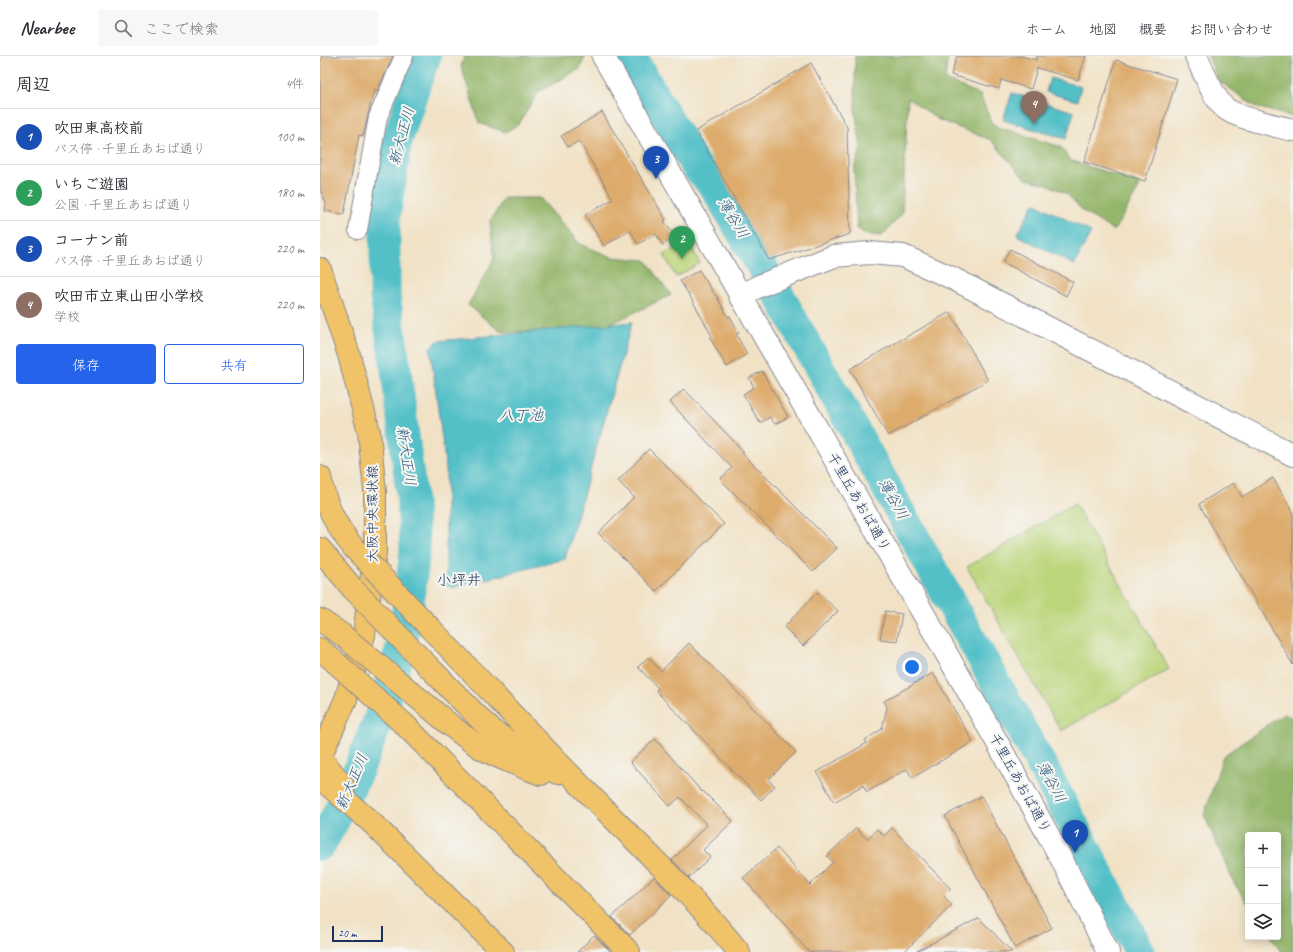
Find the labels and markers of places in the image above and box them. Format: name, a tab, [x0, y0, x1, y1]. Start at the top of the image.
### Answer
pin: 4	[1021, 91, 1047, 124]
pin: 3	[643, 146, 669, 179]
pin: 2	[669, 226, 695, 259]
pin: 1	[1062, 820, 1088, 853]

